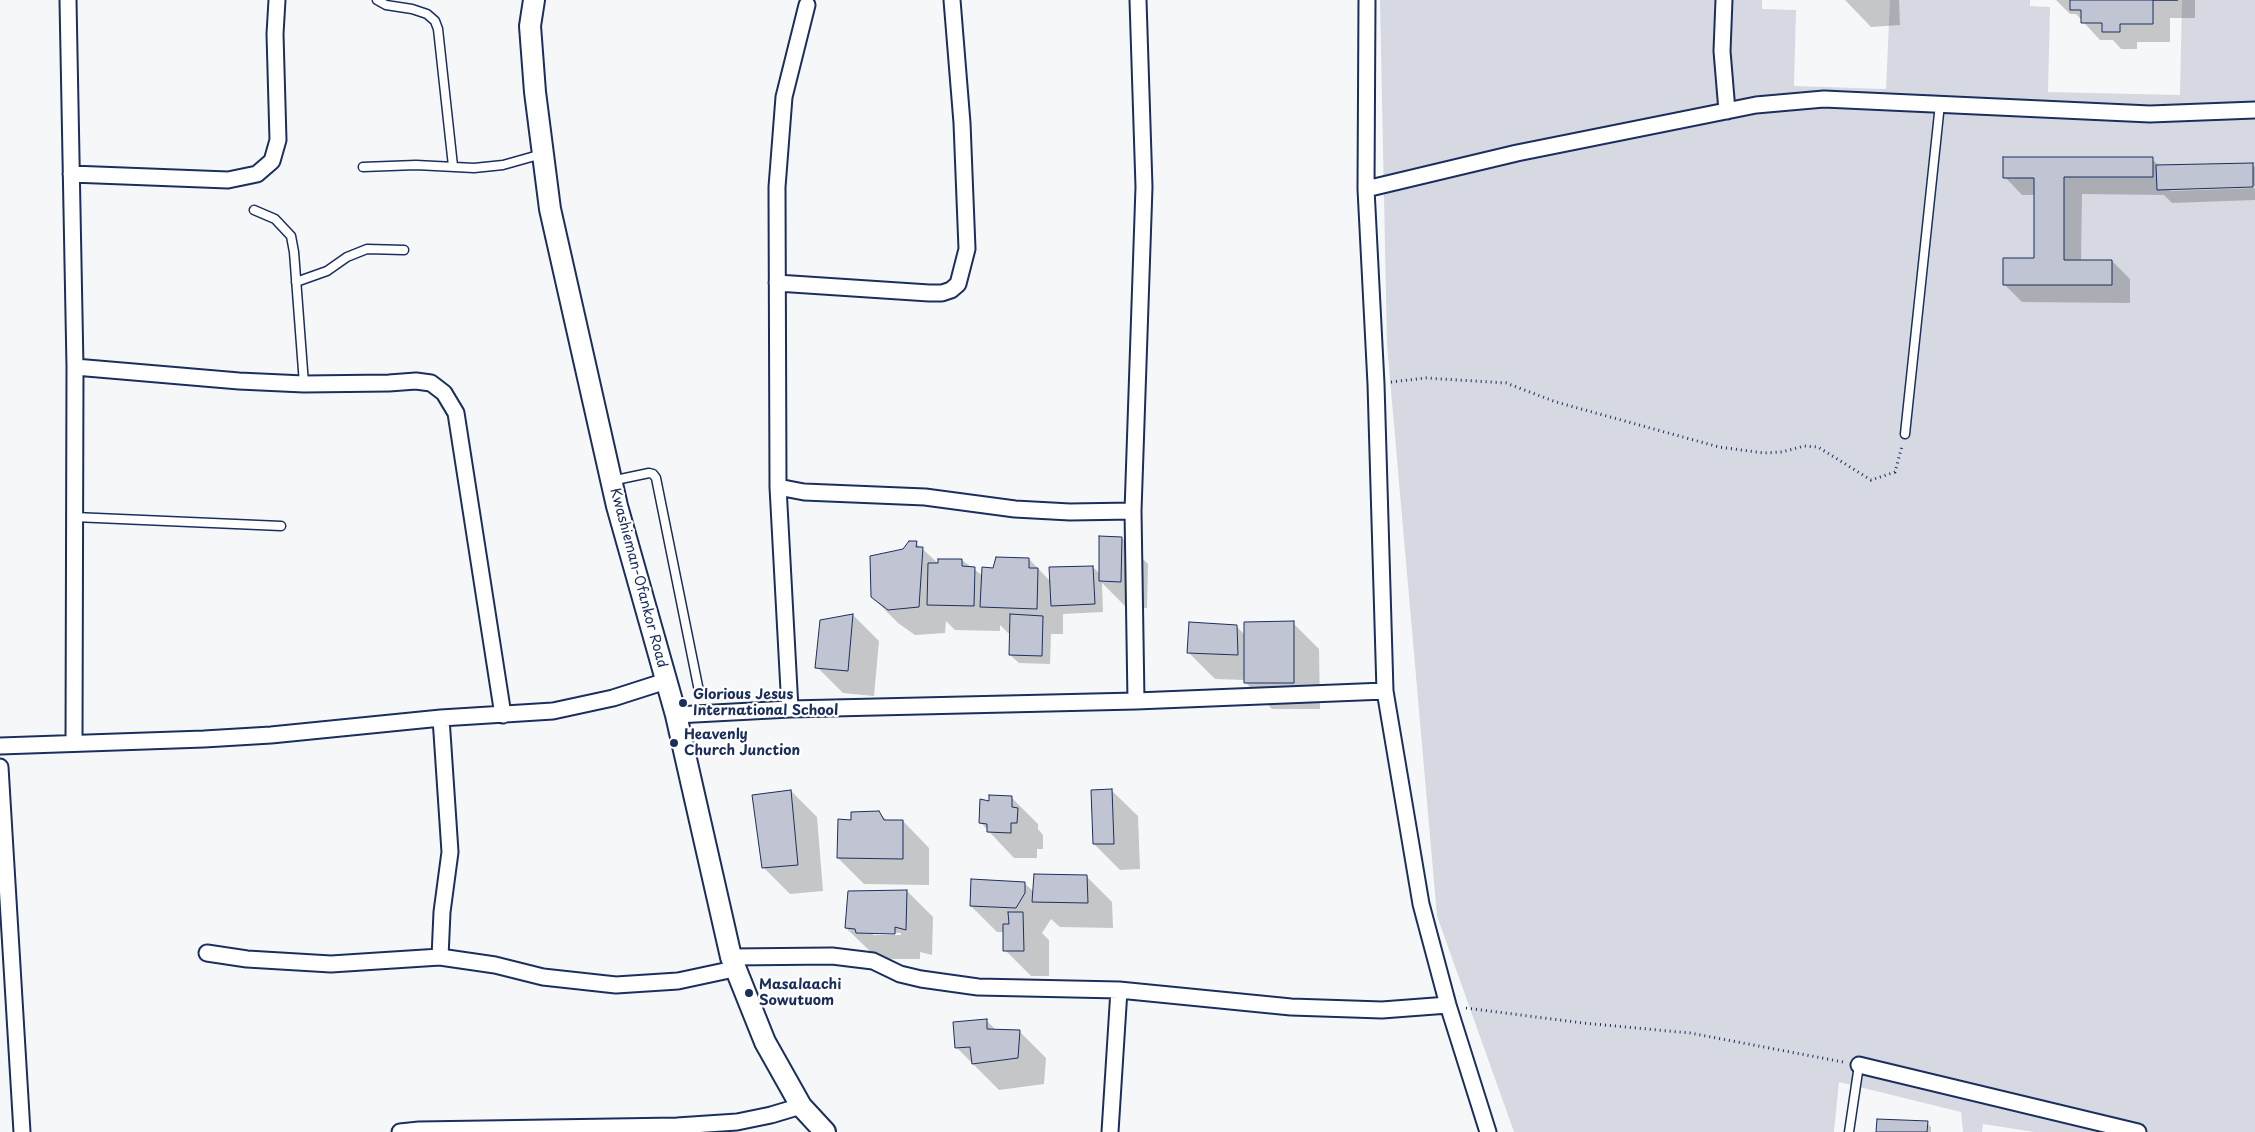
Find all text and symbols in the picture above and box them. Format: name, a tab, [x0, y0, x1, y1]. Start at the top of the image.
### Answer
street label: Kwashieman-Ofankor Road	[606, 486, 670, 670]
place label: Glorious Jesus International School	[693, 687, 838, 720]
marker: Glorious Jesus International School	[677, 697, 689, 709]
place label: Heavenly Church Junction	[684, 727, 800, 760]
marker: Heavenly Church Junction	[668, 737, 680, 749]
place label: Masalaachi Sowutuom	[759, 977, 841, 1010]
marker: Masalaachi Sowutuom	[743, 987, 755, 999]

